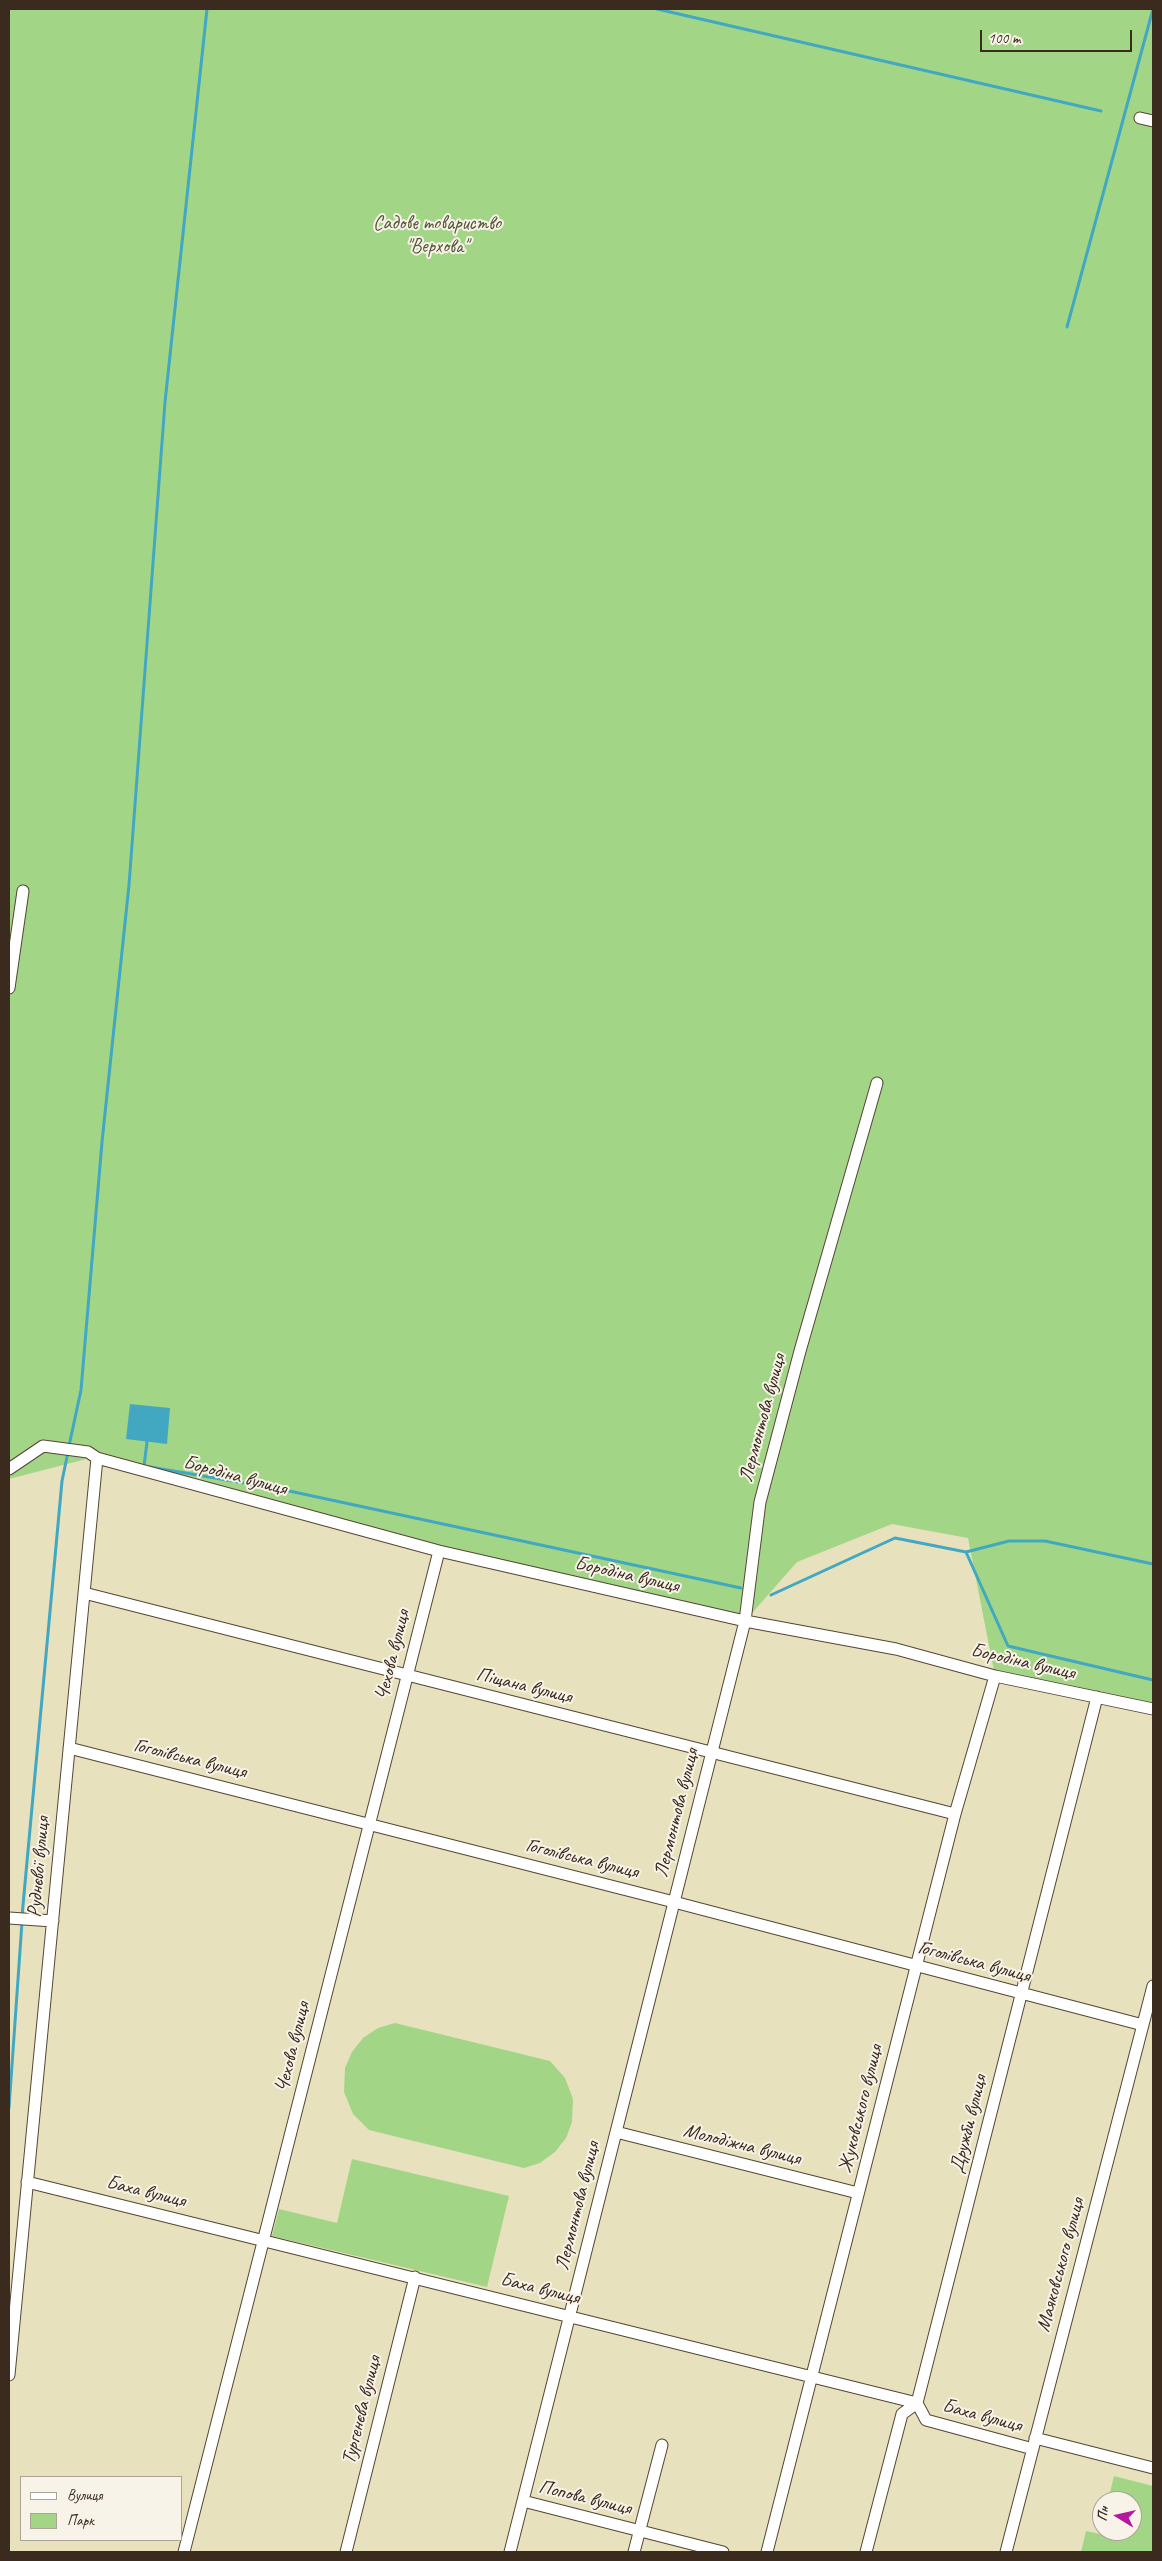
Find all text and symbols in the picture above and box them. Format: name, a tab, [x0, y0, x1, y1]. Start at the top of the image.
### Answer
scale bar	[982, 20, 1134, 52]
text: 100 m	[988, 29, 1020, 48]
park label: Садове товариство "Верхова"	[373, 212, 501, 259]
street label: Лермонтова вулиця	[734, 1351, 792, 1485]
street label: Бородіна вулиця	[181, 1451, 289, 1501]
street label: Бородіна вулиця	[573, 1551, 681, 1599]
street label: Чехова вулиця	[370, 1607, 416, 1703]
street label: Бородіна вулиця	[969, 1638, 1077, 1686]
street label: Піщана вулиця	[474, 1663, 574, 1709]
street label: Гоголівська вулиця	[131, 1733, 249, 1785]
street label: Лермонтова вулиця	[649, 1746, 705, 1880]
street label: Руднєвої вулиця	[23, 1816, 55, 1918]
street label: Гоголівська вулиця	[523, 1833, 641, 1885]
street label: Гоголівська вулиця	[915, 1935, 1033, 1989]
street label: Чехова вулиця	[270, 1999, 316, 2095]
street label: Жуковського вулиця	[833, 2042, 889, 2176]
street label: Дружби вулиця	[945, 2072, 993, 2176]
street label: Молодіжна вулиця	[681, 2119, 803, 2171]
street label: Лермонтова вулиця	[550, 2139, 606, 2273]
street label: Баха вулиця	[104, 2171, 188, 2213]
street label: Маяковського вулиця	[1032, 2196, 1090, 2334]
street label: Баха вулиця	[498, 2268, 582, 2310]
street label: Тургенєва вулиця	[337, 2353, 387, 2467]
street label: Баха вулиця	[940, 2394, 1024, 2438]
street label: Попова вулиця	[536, 2475, 634, 2521]
legend	[20, 2476, 182, 2541]
text: Вулиця	[67, 2486, 103, 2505]
north arrow	[1092, 2491, 1142, 2541]
text: Пн	[1093, 2505, 1112, 2522]
text: Парк	[67, 2511, 94, 2530]

